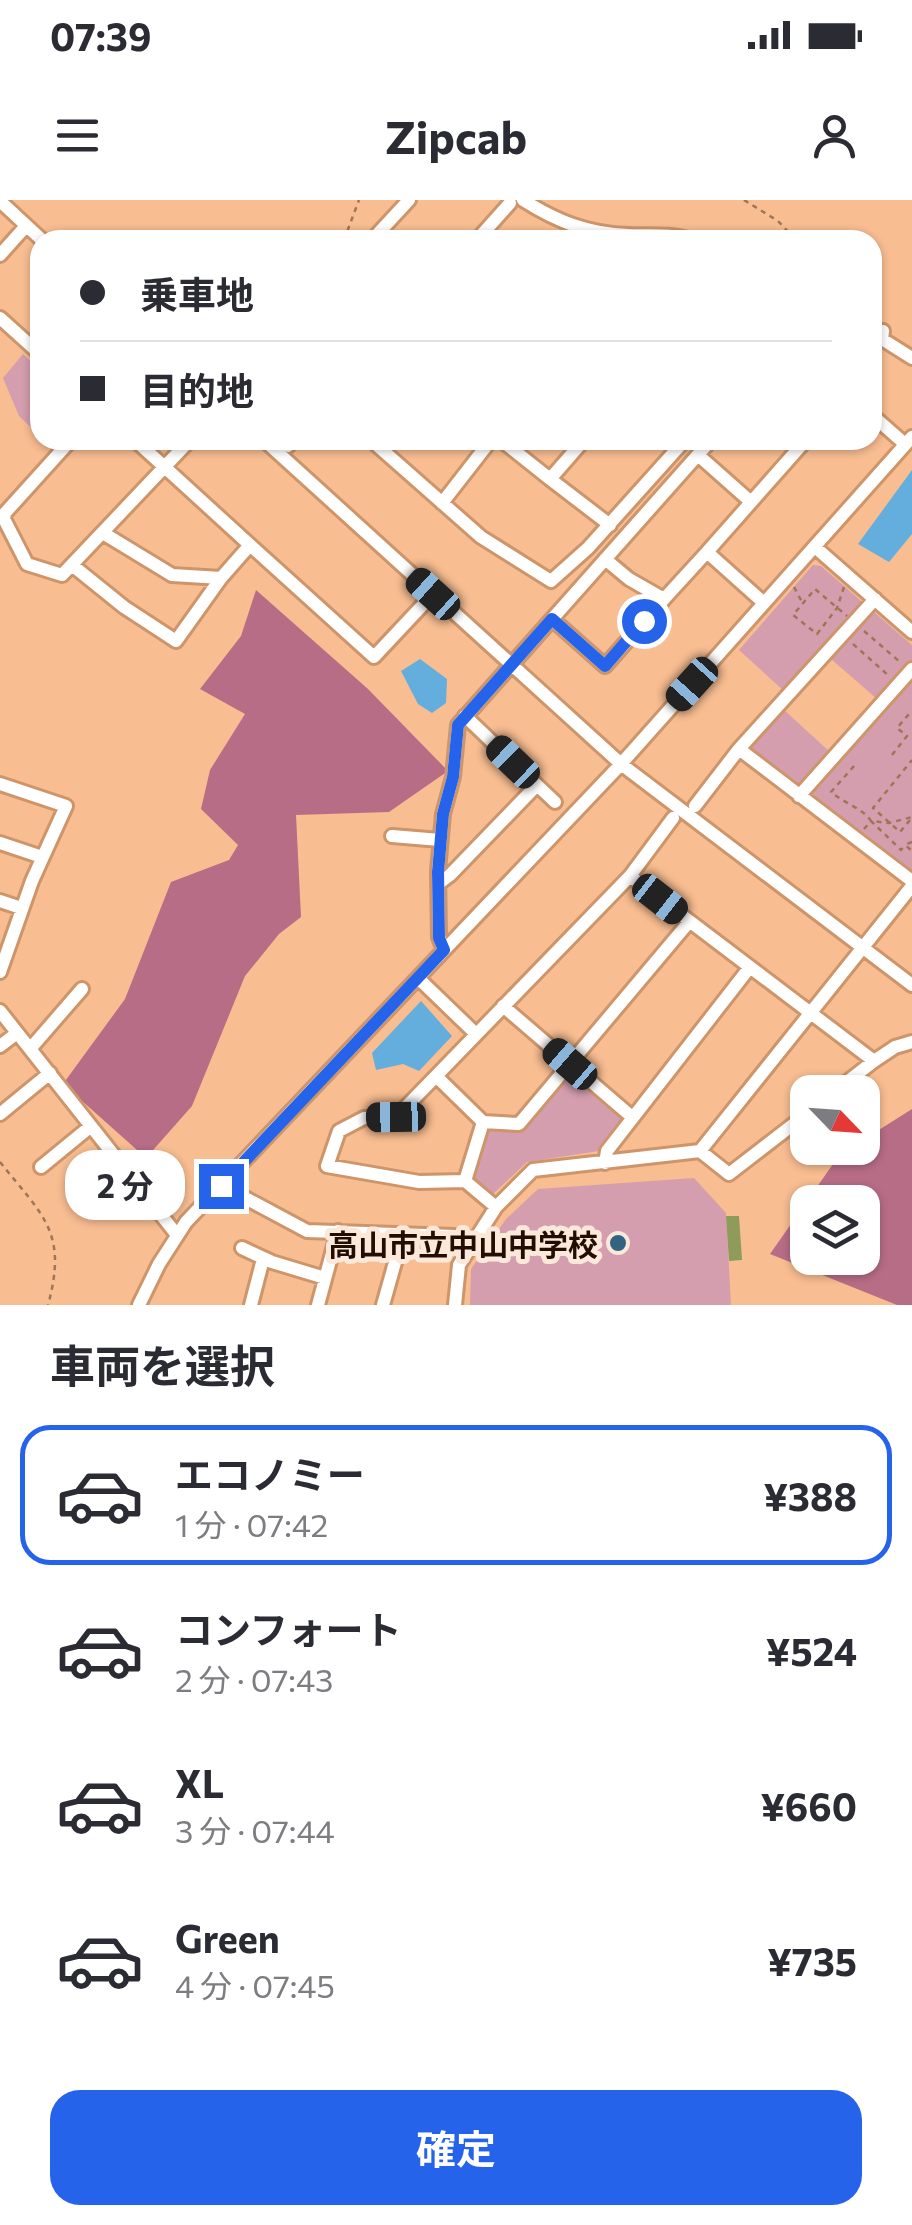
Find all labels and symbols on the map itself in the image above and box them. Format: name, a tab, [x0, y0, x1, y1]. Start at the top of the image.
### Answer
car	[401, 563, 465, 625]
route start	[622, 599, 667, 644]
car	[661, 652, 723, 716]
car	[481, 730, 545, 794]
car	[627, 869, 693, 929]
car	[538, 1033, 602, 1095]
north arrow	[790, 1075, 880, 1165]
car	[366, 1101, 426, 1133]
callout: 2 分	[66, 1151, 186, 1221]
route end	[199, 1164, 244, 1209]
place label: 高山市立中山中学校	[328, 1225, 598, 1262]
marker: 高山市立中山中学校	[607, 1232, 629, 1254]

